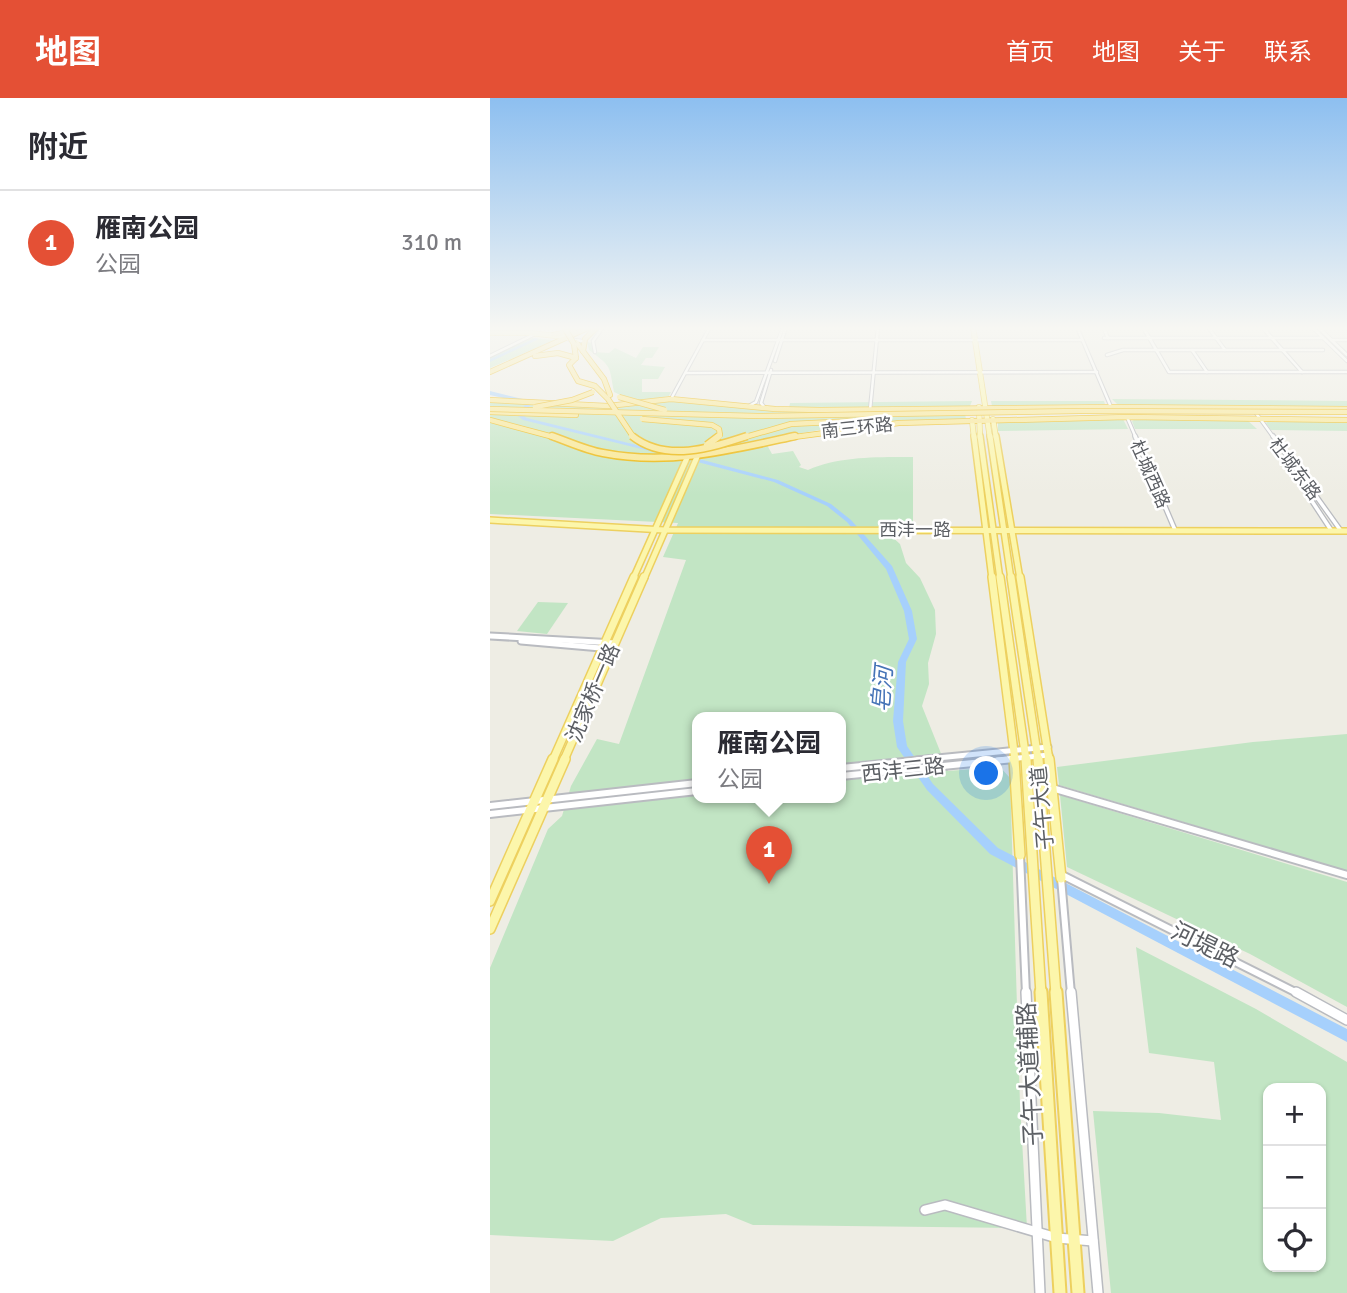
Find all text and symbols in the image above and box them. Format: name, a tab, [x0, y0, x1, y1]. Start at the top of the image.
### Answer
text: 地图	[35, 32, 101, 73]
text: 首页	[1006, 37, 1054, 67]
text: 地图	[1092, 37, 1140, 67]
text: 关于	[1178, 37, 1226, 67]
text: 联系	[1264, 37, 1312, 67]
text: 附近	[28, 129, 88, 166]
text: 雁南公园	[95, 213, 199, 245]
text: 1	[45, 228, 57, 257]
text: 310 m	[401, 228, 462, 257]
text: 公园	[95, 250, 141, 279]
street label: 南三环路	[820, 413, 894, 443]
street label: 杜城东路	[1265, 434, 1325, 504]
street label: 杜城西路	[1125, 437, 1175, 511]
street label: 西沣一路	[879, 519, 951, 541]
street label: 沈家桥一路	[561, 640, 625, 746]
water label: 皂河	[866, 661, 899, 713]
popup	[692, 712, 846, 803]
text: 雁南公园	[717, 728, 821, 760]
street label: 西沣三路	[860, 753, 946, 787]
your location	[969, 756, 1003, 790]
text: 公园	[717, 765, 763, 794]
street label: 子午大道	[1025, 765, 1059, 851]
pin: 1	[746, 826, 792, 884]
street label: 河堤路	[1166, 916, 1244, 974]
street label: 子午大道辅路	[1011, 1001, 1049, 1147]
map controls	[1263, 1083, 1326, 1272]
button: +	[1263, 1083, 1326, 1146]
button: −	[1263, 1146, 1326, 1209]
button: locate	[1263, 1209, 1326, 1272]

